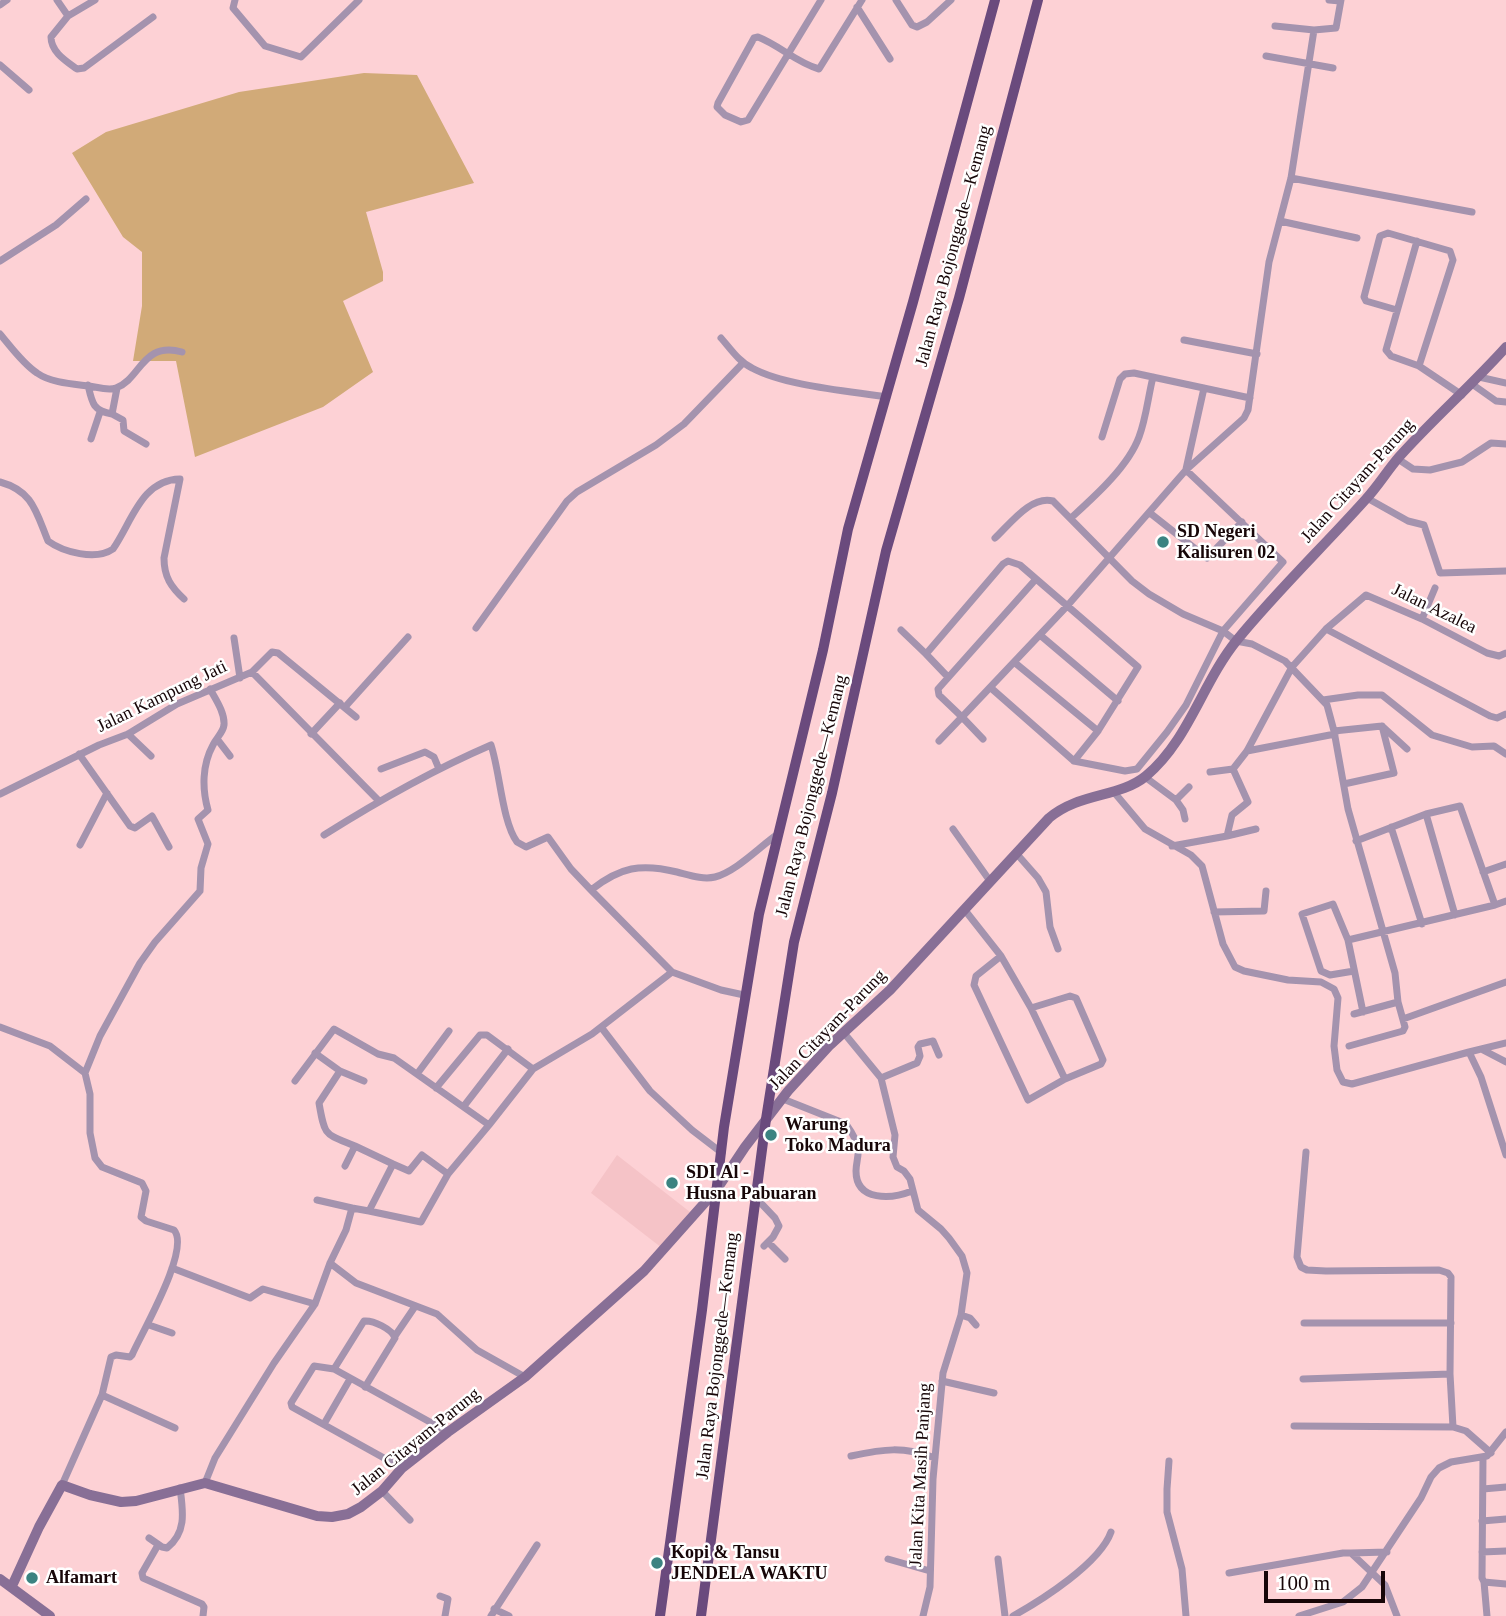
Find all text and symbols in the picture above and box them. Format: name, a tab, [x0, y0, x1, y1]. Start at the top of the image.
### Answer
street label: Jalan Raya Bojonggede—Kemang	[911, 123, 997, 369]
street label: Jalan Citayam-Parung	[1297, 415, 1419, 547]
place label: SD Negeri Kalisuren 02	[1177, 521, 1275, 564]
marker: SD Negeri Kalisuren 02	[1155, 534, 1171, 550]
street label: Jalan Azalea	[1388, 579, 1480, 639]
street label: Jalan Kampung Jati	[93, 656, 231, 738]
street label: Jalan Raya Bojonggede—Kemang	[771, 673, 853, 919]
street label: Jalan Citayam-Parung	[765, 965, 891, 1095]
place label: Warung Toko Madura	[785, 1114, 891, 1156]
marker: Warung Toko Madura	[763, 1127, 779, 1143]
place label: SDI Al - Husna Pabuaran	[686, 1162, 817, 1204]
marker: SDI Al - Husna Pabuaran	[664, 1175, 680, 1191]
street label: Jalan Raya Bojonggede—Kemang	[692, 1231, 744, 1481]
street label: Jalan Kita Masih Panjang	[905, 1382, 937, 1568]
street label: Jalan Citayam-Parung	[347, 1383, 485, 1501]
place label: Kopi & Tansu JENDELA WAKTU	[671, 1542, 828, 1584]
marker: Kopi & Tansu JENDELA WAKTU	[649, 1555, 665, 1571]
scale bar	[1268, 1556, 1389, 1600]
place label: Alfamart	[46, 1567, 117, 1589]
marker: Alfamart	[24, 1570, 40, 1586]
text: 100 m	[1277, 1571, 1330, 1595]

